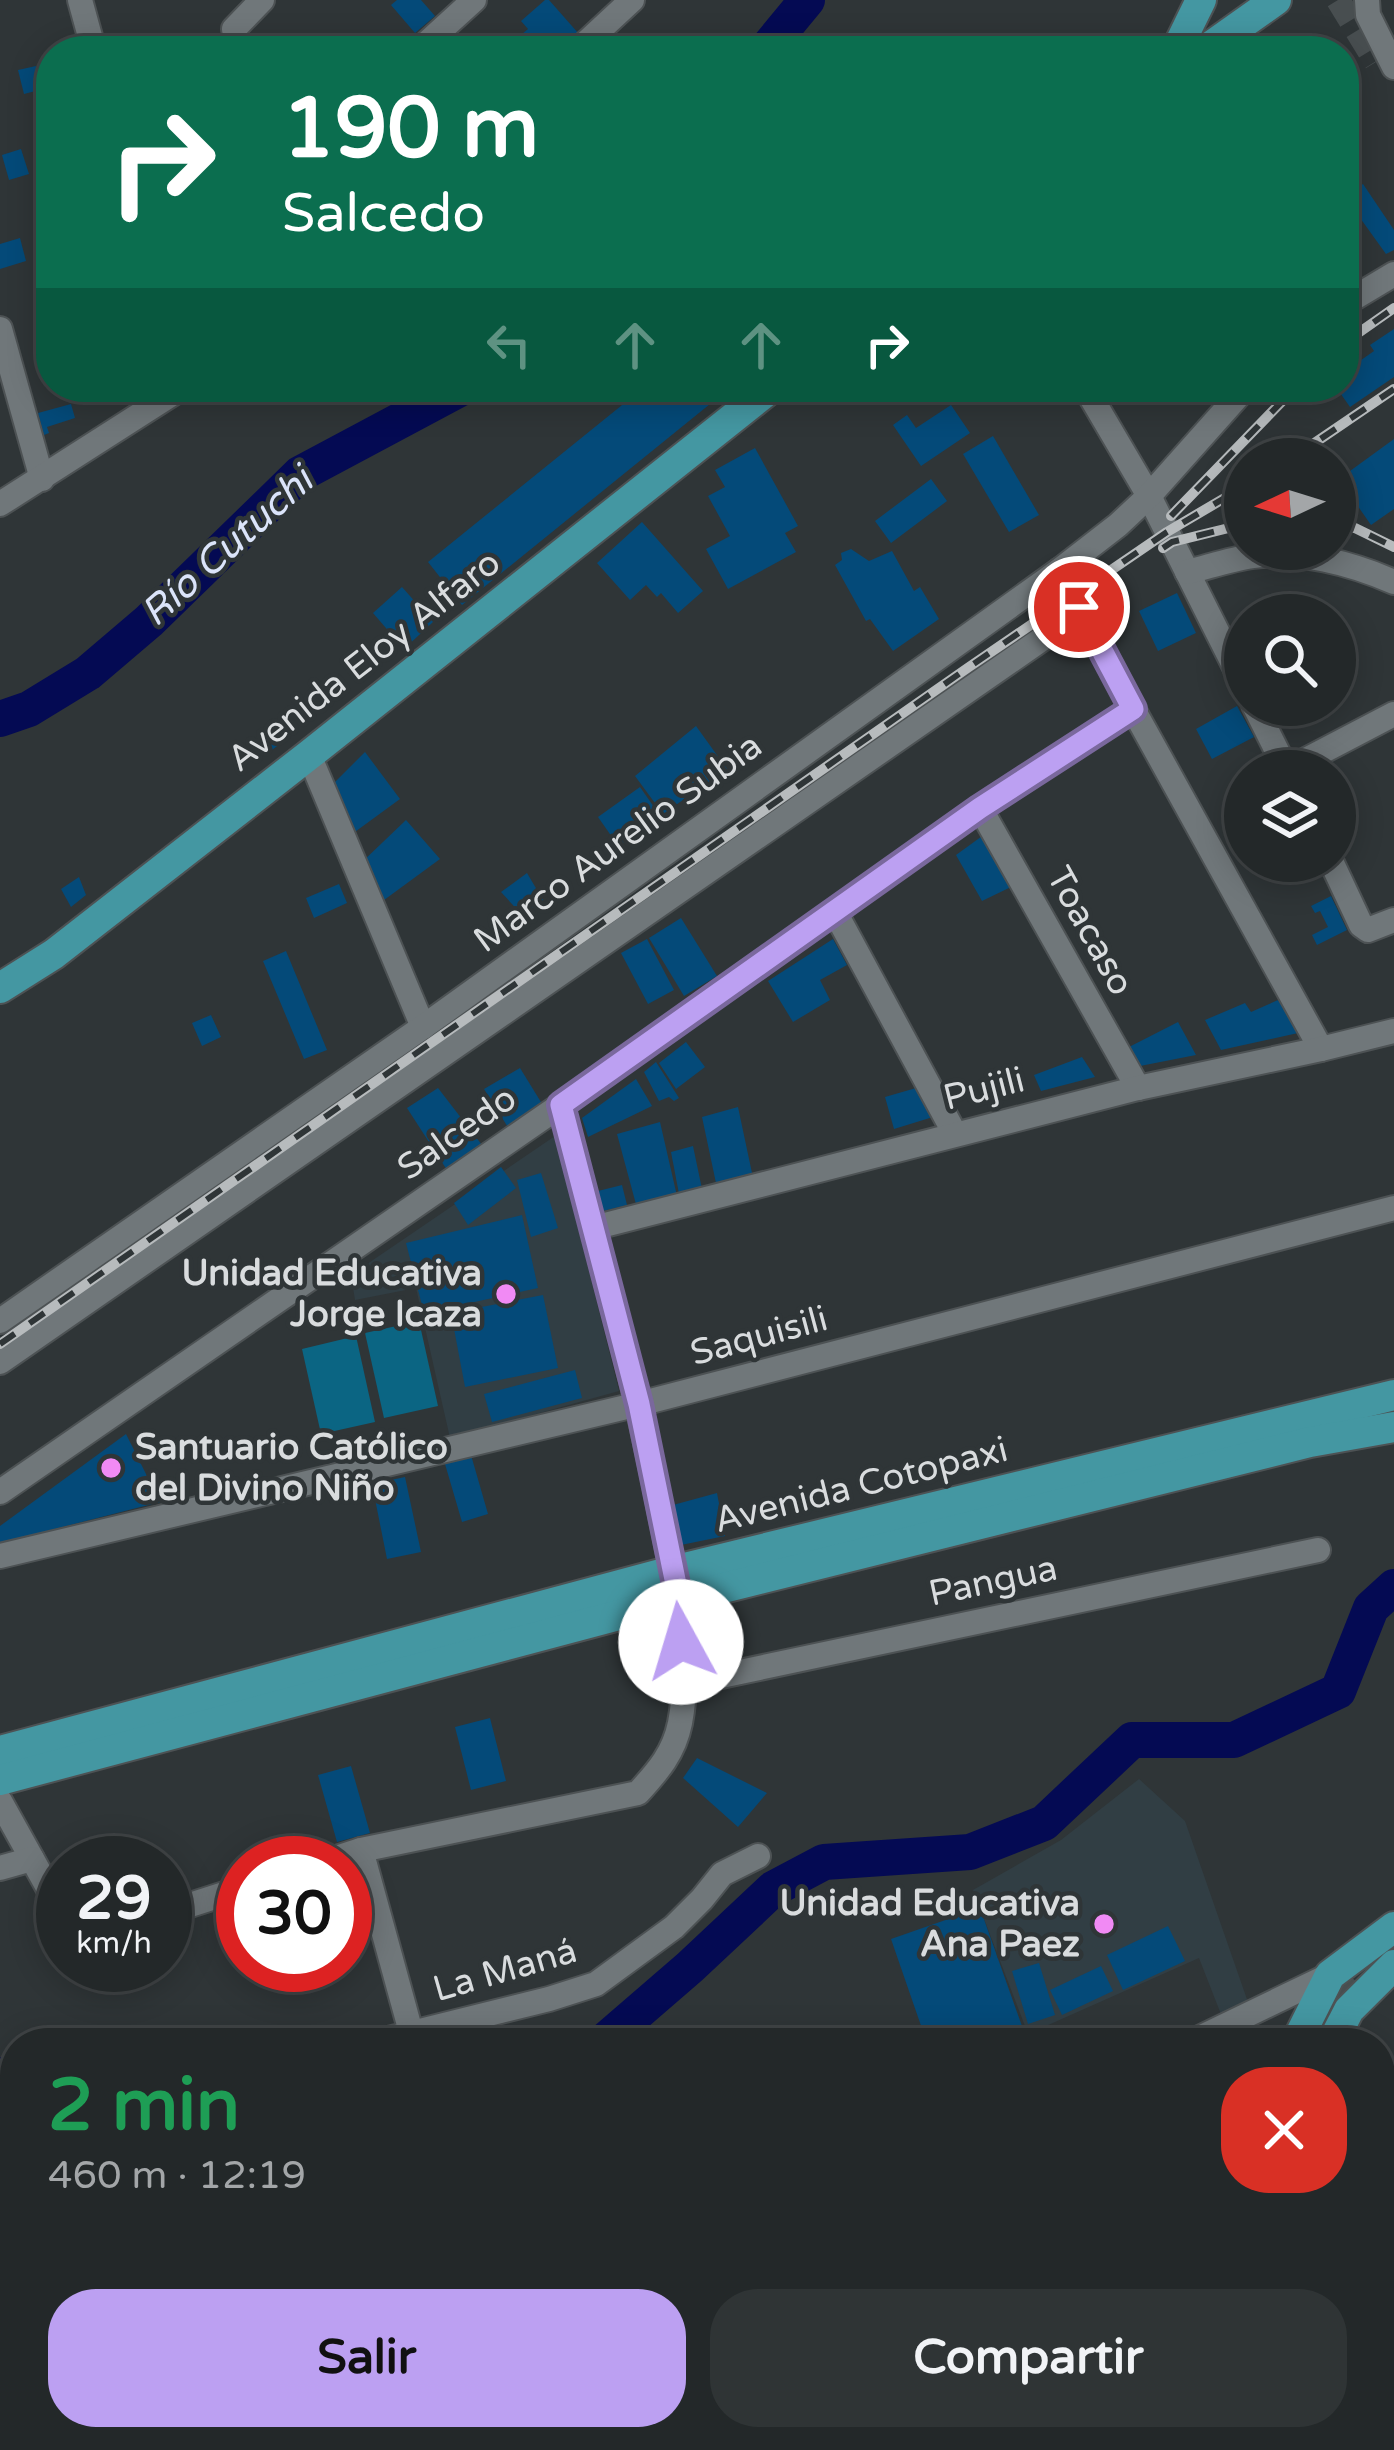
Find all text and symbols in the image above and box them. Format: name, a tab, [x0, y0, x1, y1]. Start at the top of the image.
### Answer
text: 190 m	[282, 79, 539, 180]
icon: right	[84, 84, 240, 240]
text: Salcedo	[282, 181, 485, 246]
icon: left	[476, 312, 542, 378]
icon: ahead	[602, 312, 668, 378]
icon: ahead	[728, 312, 794, 378]
icon: right	[854, 312, 920, 378]
north arrow	[1224, 438, 1356, 570]
map controls	[1224, 438, 1356, 882]
water label: Río Cutuchi	[132, 455, 326, 636]
street label: Avenida Eloy Alfaro	[219, 541, 509, 781]
pin	[1028, 556, 1130, 658]
icon: arrive	[1046, 574, 1112, 640]
button: search	[1224, 594, 1356, 726]
street label: Marco Aurelio Subia	[466, 724, 770, 962]
button: layers	[1224, 750, 1356, 882]
street label: Toacaso	[1037, 859, 1143, 1003]
street label: Pujili	[939, 1058, 1029, 1120]
street label: Salcedo	[389, 1077, 525, 1189]
place label: Unidad Educativa Jorge Icaza	[182, 1252, 482, 1336]
marker: Unidad Educativa Jorge Icaza	[493, 1281, 519, 1307]
street label: Saquisili	[686, 1297, 832, 1375]
place label: Santuario Católico del Divino Niño	[135, 1426, 448, 1510]
street label: Avenida Cotopaxi	[710, 1428, 1012, 1542]
marker: Santuario Católico del Divino Niño	[98, 1455, 124, 1481]
street label: Pangua	[925, 1546, 1061, 1616]
position arrow	[618, 1579, 744, 1705]
speed limit sign: 30	[216, 1836, 372, 1992]
text: 29	[76, 1863, 152, 1935]
place label: Unidad Educativa Ana Paez	[780, 1882, 1080, 1966]
marker: Unidad Educativa Ana Paez	[1091, 1911, 1117, 1937]
text: km/h	[76, 1925, 152, 1962]
street label: La Maná	[428, 1929, 582, 2011]
text: 2 min	[48, 2063, 240, 2150]
button: close	[1221, 2067, 1347, 2193]
text: 460 m · 12:19	[48, 2152, 306, 2199]
button: Salir	[48, 2289, 686, 2427]
button: Compartir	[710, 2289, 1347, 2427]

